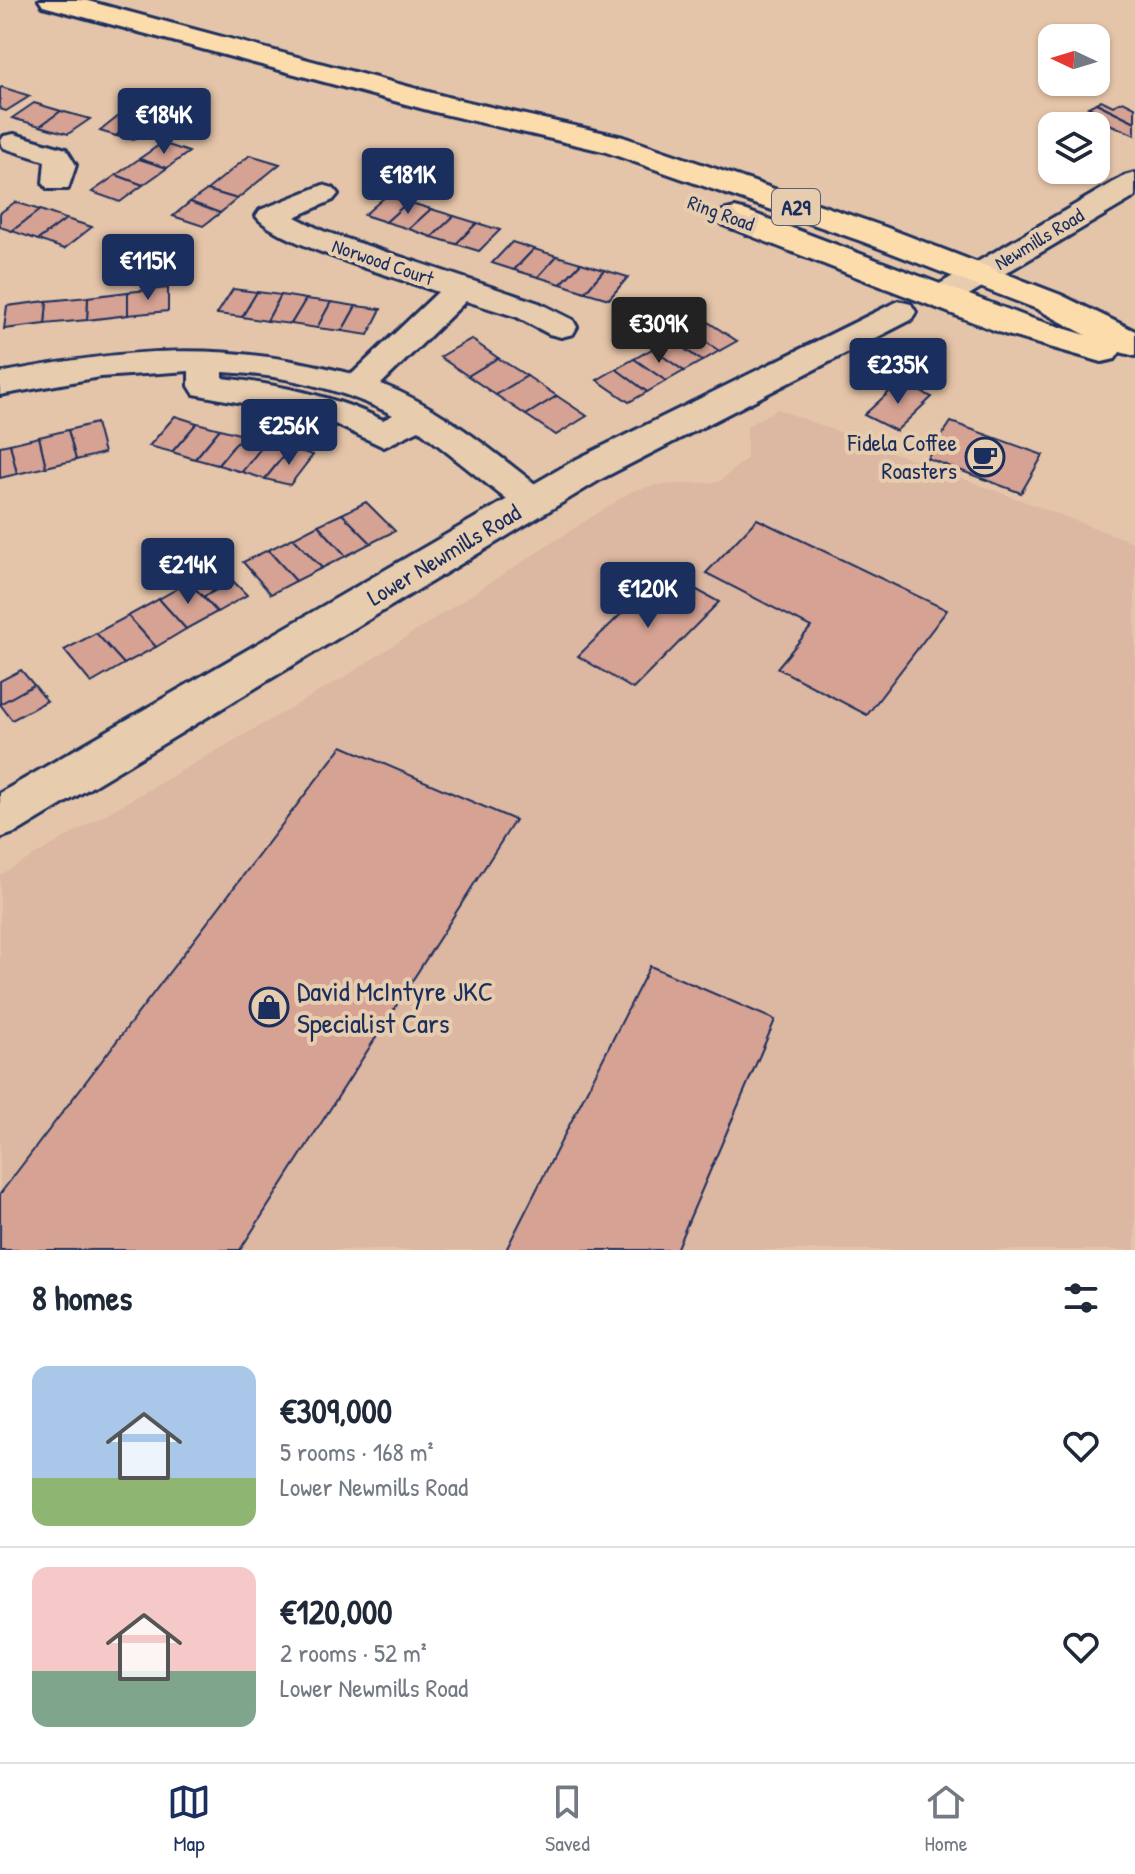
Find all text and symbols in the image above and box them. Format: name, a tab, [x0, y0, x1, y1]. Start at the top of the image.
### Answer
north arrow	[1038, 24, 1110, 96]
map controls	[1038, 24, 1110, 184]
pin: €184K	[108, 88, 220, 156]
text: €184K	[136, 96, 192, 131]
button: layers	[1038, 112, 1110, 184]
pin: €181K	[352, 148, 464, 216]
text: €181K	[380, 156, 436, 191]
street label: Ring Road	[684, 188, 758, 237]
road number: A29	[772, 189, 820, 225]
street label: Newmills Road	[989, 201, 1089, 276]
street label: Norwood Court	[329, 232, 439, 292]
pin: €115K	[92, 234, 204, 302]
text: €115K	[120, 242, 176, 277]
pin: €309K	[603, 297, 715, 365]
text: €309K	[630, 305, 688, 340]
pin: €235K	[842, 338, 954, 406]
text: €235K	[868, 346, 928, 381]
pin: €256K	[233, 399, 345, 467]
text: €256K	[259, 407, 319, 442]
place label: Fidela Coffee Roasters	[847, 426, 957, 486]
cafe icon: Fidela Coffee Roasters	[964, 436, 1006, 478]
street label: Lower Newmills Road	[361, 496, 526, 613]
pin: €214K	[132, 538, 244, 606]
text: €214K	[159, 546, 217, 581]
pin: €120K	[592, 562, 704, 630]
text: €120K	[618, 570, 678, 605]
place label: David McIntyre JKC Specialist Cars	[297, 972, 493, 1042]
shop icon: David McIntyre JKC Specialist Cars	[248, 986, 290, 1028]
text: 8 homes	[32, 1275, 132, 1321]
icon: filters	[1059, 1276, 1103, 1320]
text: €309,000	[280, 1388, 392, 1434]
icon: home	[96, 1398, 192, 1494]
icon: heart	[1059, 1424, 1103, 1468]
text: 5 rooms · 168 m²	[280, 1434, 434, 1469]
text: Lower Newmills Road	[280, 1469, 468, 1504]
text: €120,000	[280, 1589, 392, 1635]
icon: home	[96, 1599, 192, 1695]
icon: heart	[1059, 1625, 1103, 1669]
text: 2 rooms · 52 m²	[280, 1635, 427, 1670]
text: Lower Newmills Road	[280, 1670, 468, 1705]
tab: Map	[167, 1780, 211, 1858]
tab: Saved	[545, 1780, 590, 1858]
tab: Home	[924, 1780, 968, 1858]

